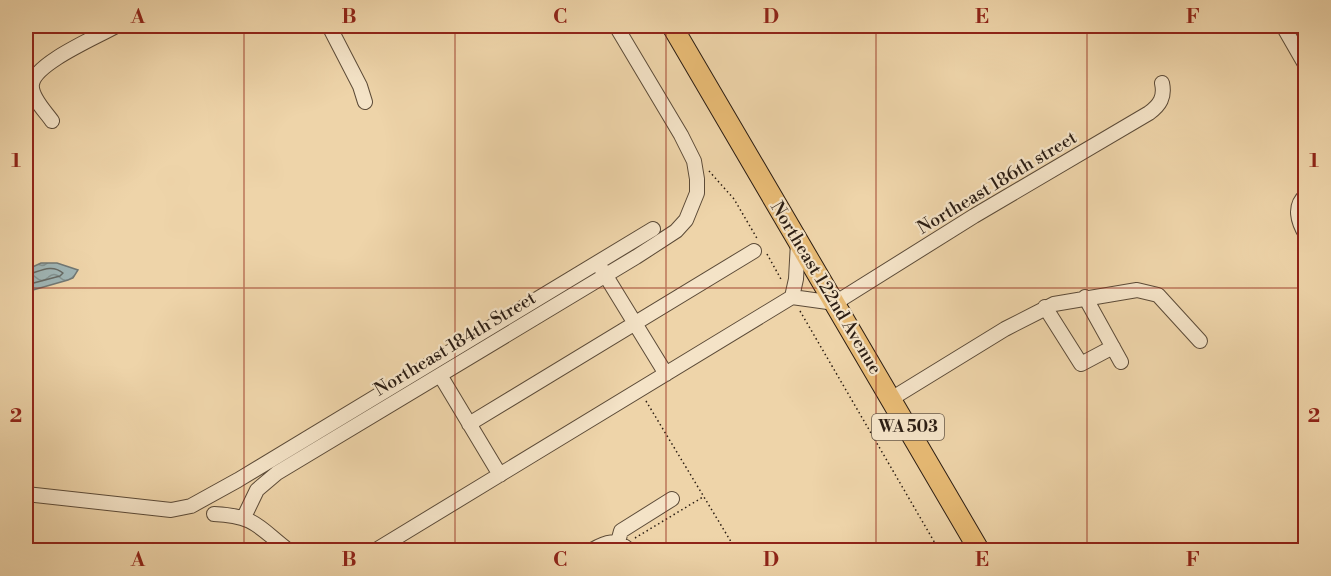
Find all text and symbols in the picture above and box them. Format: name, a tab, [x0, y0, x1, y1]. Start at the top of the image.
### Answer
text: A	[130, 5, 146, 30]
text: B	[341, 5, 357, 30]
text: C	[553, 5, 567, 30]
text: D	[763, 5, 779, 30]
text: E	[975, 5, 989, 30]
text: F	[1186, 5, 1200, 30]
street label: Northeast 186th street	[913, 126, 1082, 240]
text: 1	[11, 149, 21, 174]
text: 1	[1309, 149, 1319, 174]
street label: Northeast 122nd Avenue	[765, 197, 887, 379]
street label: Northeast 184th Street	[370, 286, 541, 401]
text: 2	[10, 404, 22, 429]
text: 2	[1308, 404, 1320, 429]
road number: WA 503	[872, 414, 944, 440]
text: A	[130, 548, 146, 573]
text: B	[341, 548, 357, 573]
text: C	[553, 548, 567, 573]
text: D	[763, 548, 779, 573]
text: E	[975, 548, 989, 573]
text: F	[1186, 548, 1200, 573]

